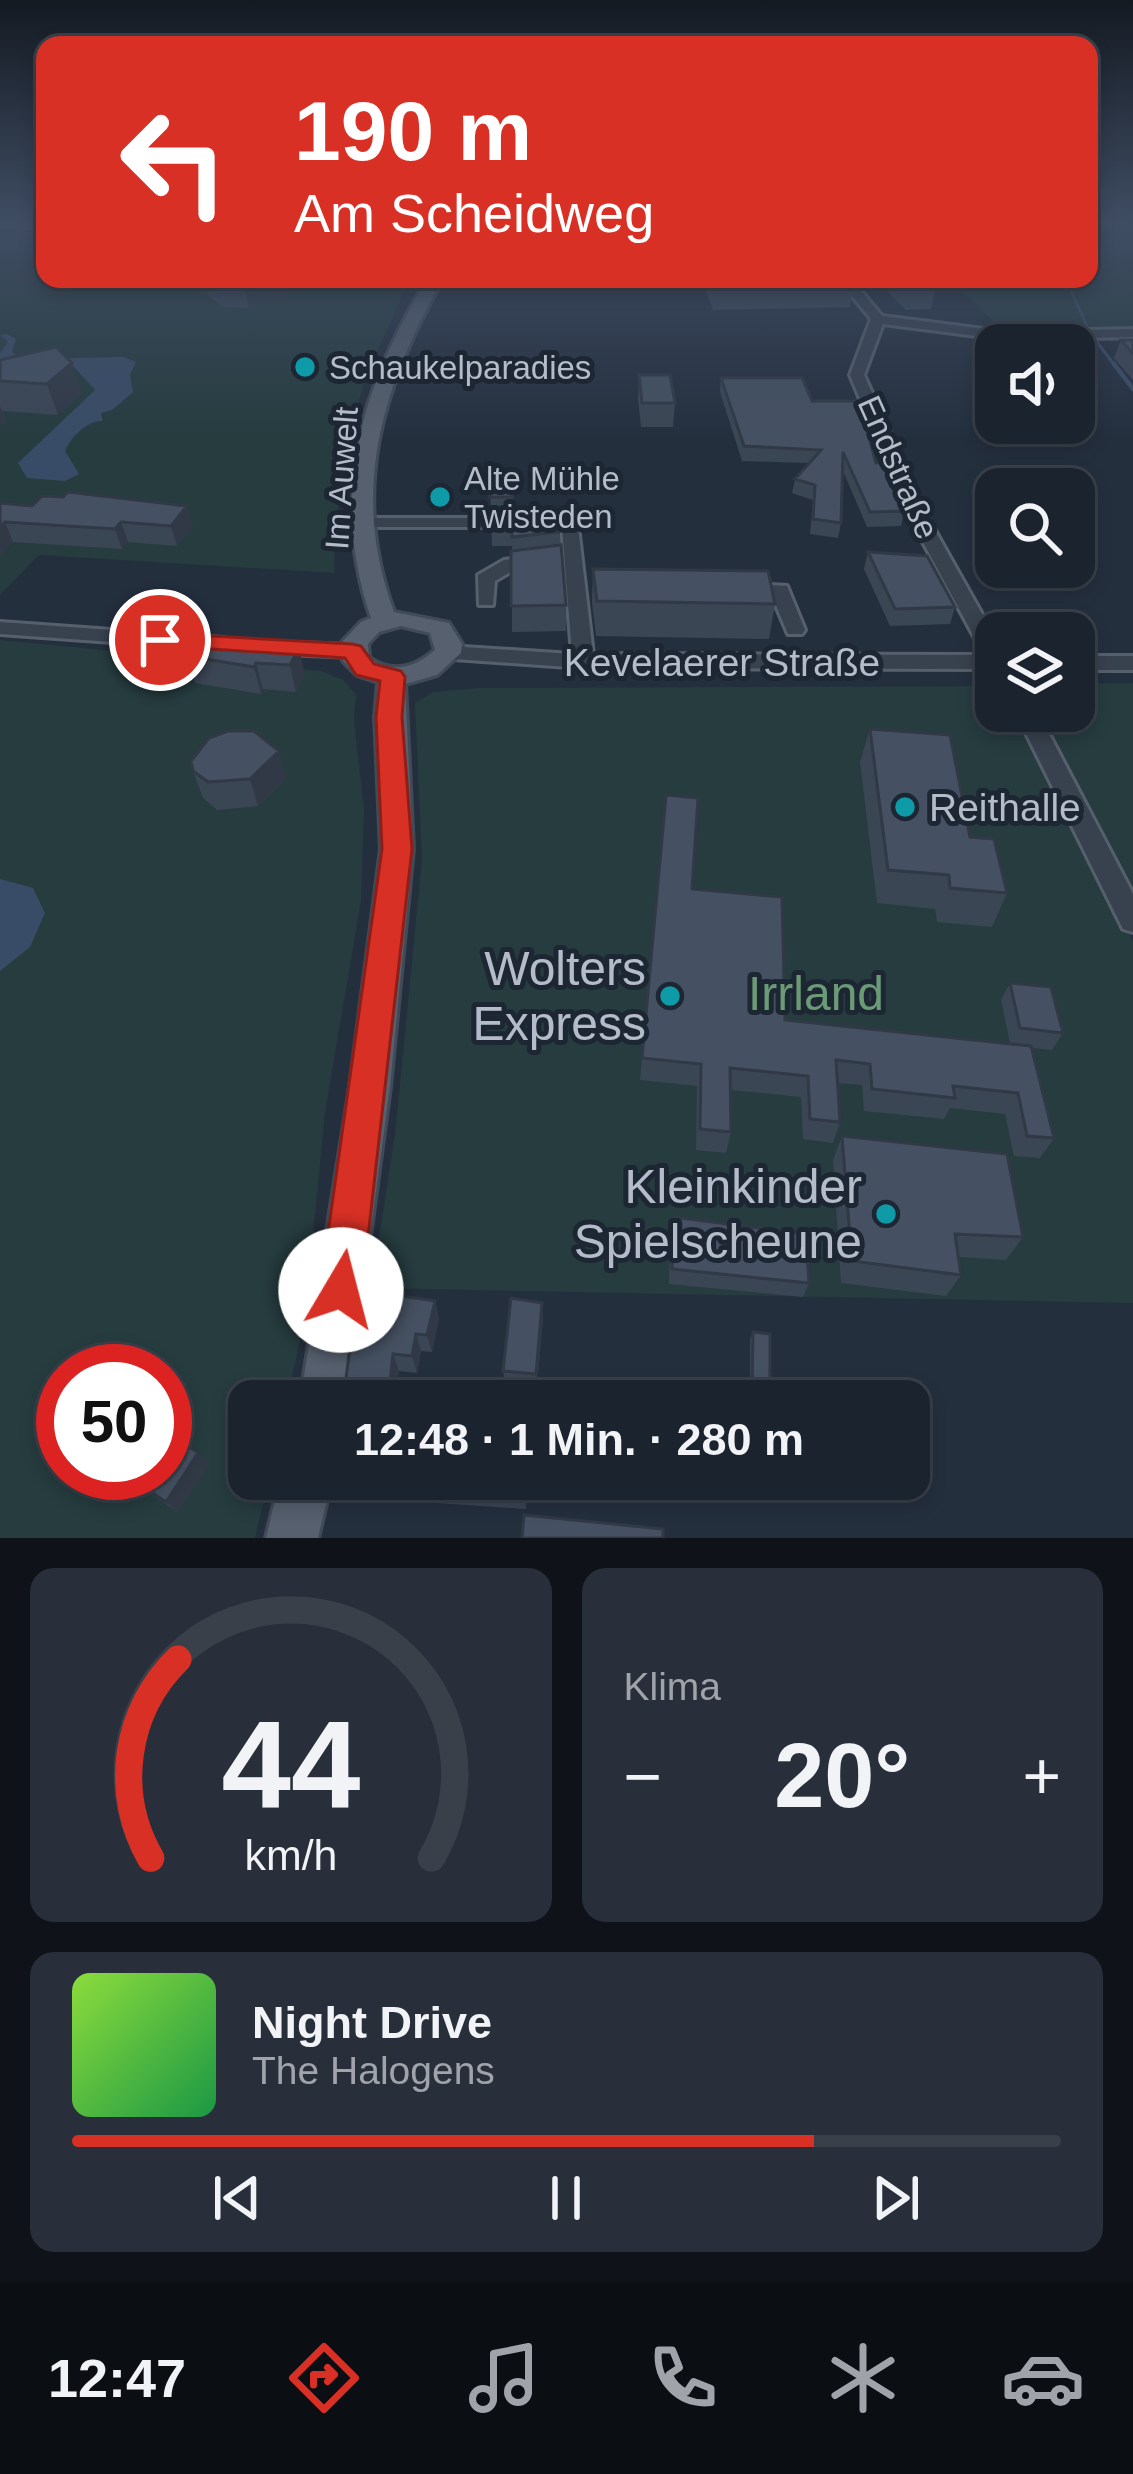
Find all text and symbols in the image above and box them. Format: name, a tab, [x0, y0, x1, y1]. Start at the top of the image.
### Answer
icon: left	[96, 84, 252, 240]
text: 190 m	[294, 84, 532, 178]
text: Am Scheidweg	[294, 183, 654, 243]
map controls	[975, 324, 1095, 732]
button: sound	[975, 324, 1095, 444]
place label: Schaukelparadies	[329, 349, 591, 386]
marker: Schaukelparadies	[292, 354, 318, 380]
street label: Endstraße	[851, 390, 946, 544]
street label: Im Auwelt	[318, 405, 365, 551]
place label: Alte Mühle Twisteden	[464, 460, 620, 535]
button: search	[975, 468, 1095, 588]
marker: Alte Mühle Twisteden	[427, 484, 453, 510]
pin	[109, 589, 211, 691]
icon: arrive	[127, 607, 193, 673]
button: layers	[975, 612, 1095, 732]
street label: Kevelaerer Straße	[564, 641, 880, 684]
place label: Reithalle	[929, 786, 1081, 829]
marker: Reithalle	[892, 794, 918, 820]
place label: Wolters Express	[473, 942, 646, 1050]
park label: Irrland	[748, 967, 884, 1020]
marker: Wolters Express	[657, 983, 683, 1009]
place label: Kleinkinder Spielscheune	[574, 1160, 862, 1268]
marker: Kleinkinder Spielscheune	[873, 1201, 899, 1227]
position arrow	[278, 1227, 404, 1353]
speed limit sign: 50	[36, 1344, 192, 1500]
text: 12:48 · 1 Min. · 280 m	[354, 1414, 804, 1465]
text: Klima	[624, 1665, 721, 1708]
text: 44	[221, 1694, 360, 1833]
text: 20°	[774, 1726, 910, 1826]
text: −	[624, 1739, 662, 1813]
text: +	[1022, 1739, 1061, 1813]
text: km/h	[244, 1831, 337, 1879]
text: Night Drive	[252, 1997, 492, 2048]
text: The Halogens	[252, 2049, 495, 2092]
icon: previous	[204, 2165, 270, 2231]
icon: pause	[533, 2165, 599, 2231]
icon: next	[863, 2165, 929, 2231]
icon: directions	[282, 2336, 366, 2420]
icon: music	[462, 2336, 546, 2420]
icon: phone	[641, 2336, 725, 2420]
icon: climate	[821, 2336, 905, 2420]
icon: car	[1001, 2336, 1085, 2420]
text: 12:47	[48, 2348, 186, 2408]

